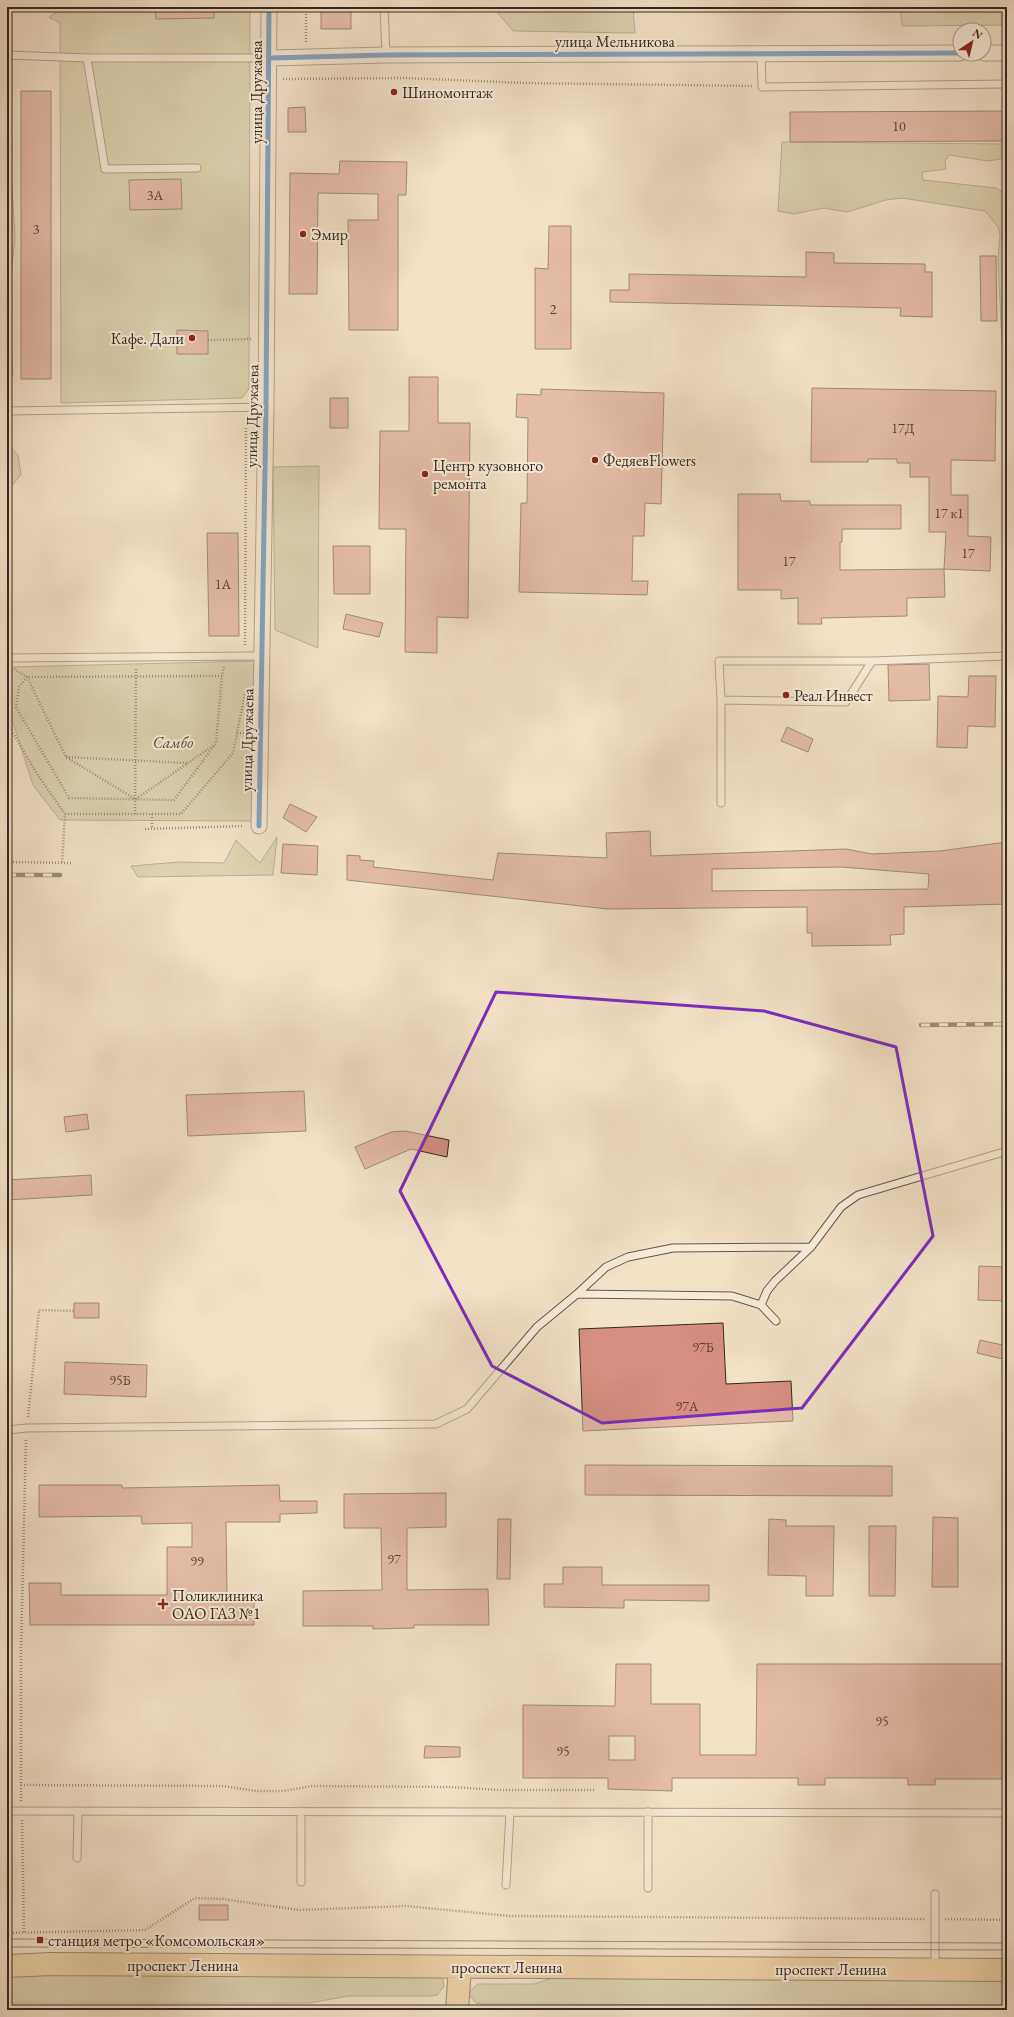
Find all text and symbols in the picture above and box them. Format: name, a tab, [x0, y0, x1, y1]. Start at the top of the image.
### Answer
north arrow	[952, 22, 992, 62]
text: N	[970, 26, 985, 42]
street label: улица Мельникова	[555, 31, 676, 52]
street label: улица Дружаева	[246, 40, 267, 144]
place label: Шиномонтаж	[402, 82, 493, 103]
marker: Шиномонтаж	[389, 87, 399, 97]
house number: 10	[892, 117, 906, 135]
house number: 3А	[147, 186, 164, 204]
house number: 3	[33, 220, 40, 238]
place label: Эмир	[311, 224, 348, 245]
marker: Эмир	[298, 229, 308, 239]
house number: 2	[550, 300, 557, 318]
place label: Кафе. Дали	[111, 328, 185, 349]
marker: Кафе. Дали	[187, 333, 197, 343]
street label: улица Дружаева	[241, 363, 263, 468]
house number: 17Д	[891, 419, 915, 437]
place label: ФедяевFlowers	[603, 450, 696, 471]
place label: Центр кузовного ремонта	[433, 455, 543, 494]
marker: ФедяевFlowers	[590, 455, 600, 465]
marker: Центр кузовного ремонта	[420, 469, 430, 479]
house number: 17 к1	[934, 504, 964, 522]
house number: 17	[961, 544, 975, 562]
house number: 17	[782, 552, 796, 570]
house number: 1А	[215, 575, 232, 593]
place label: Реал Инвест	[794, 685, 873, 706]
street label: улица Дружаева	[236, 687, 258, 792]
marker: Реал Инвест	[781, 690, 791, 700]
park label: Самбо	[153, 732, 193, 753]
house number: 97Б	[692, 1338, 714, 1356]
house number: 95Б	[109, 1371, 131, 1389]
house number: 97А	[675, 1397, 699, 1415]
house number: 97	[387, 1550, 401, 1568]
house number: 99	[190, 1552, 204, 1570]
place label: Поликлиника ОАО ГАЗ №1	[172, 1585, 264, 1624]
marker: Поликлиника ОАО ГАЗ №1	[157, 1598, 169, 1610]
house number: 95	[875, 1712, 889, 1730]
house number: 95	[556, 1742, 570, 1760]
place label: станция метро «Комсомольская»	[48, 1930, 265, 1951]
marker: станция метро «Комсомольская»	[35, 1935, 45, 1945]
street label: проспект Ленина	[127, 1955, 239, 1976]
street label: проспект Ленина	[451, 1957, 563, 1978]
street label: проспект Ленина	[775, 1959, 887, 1980]

